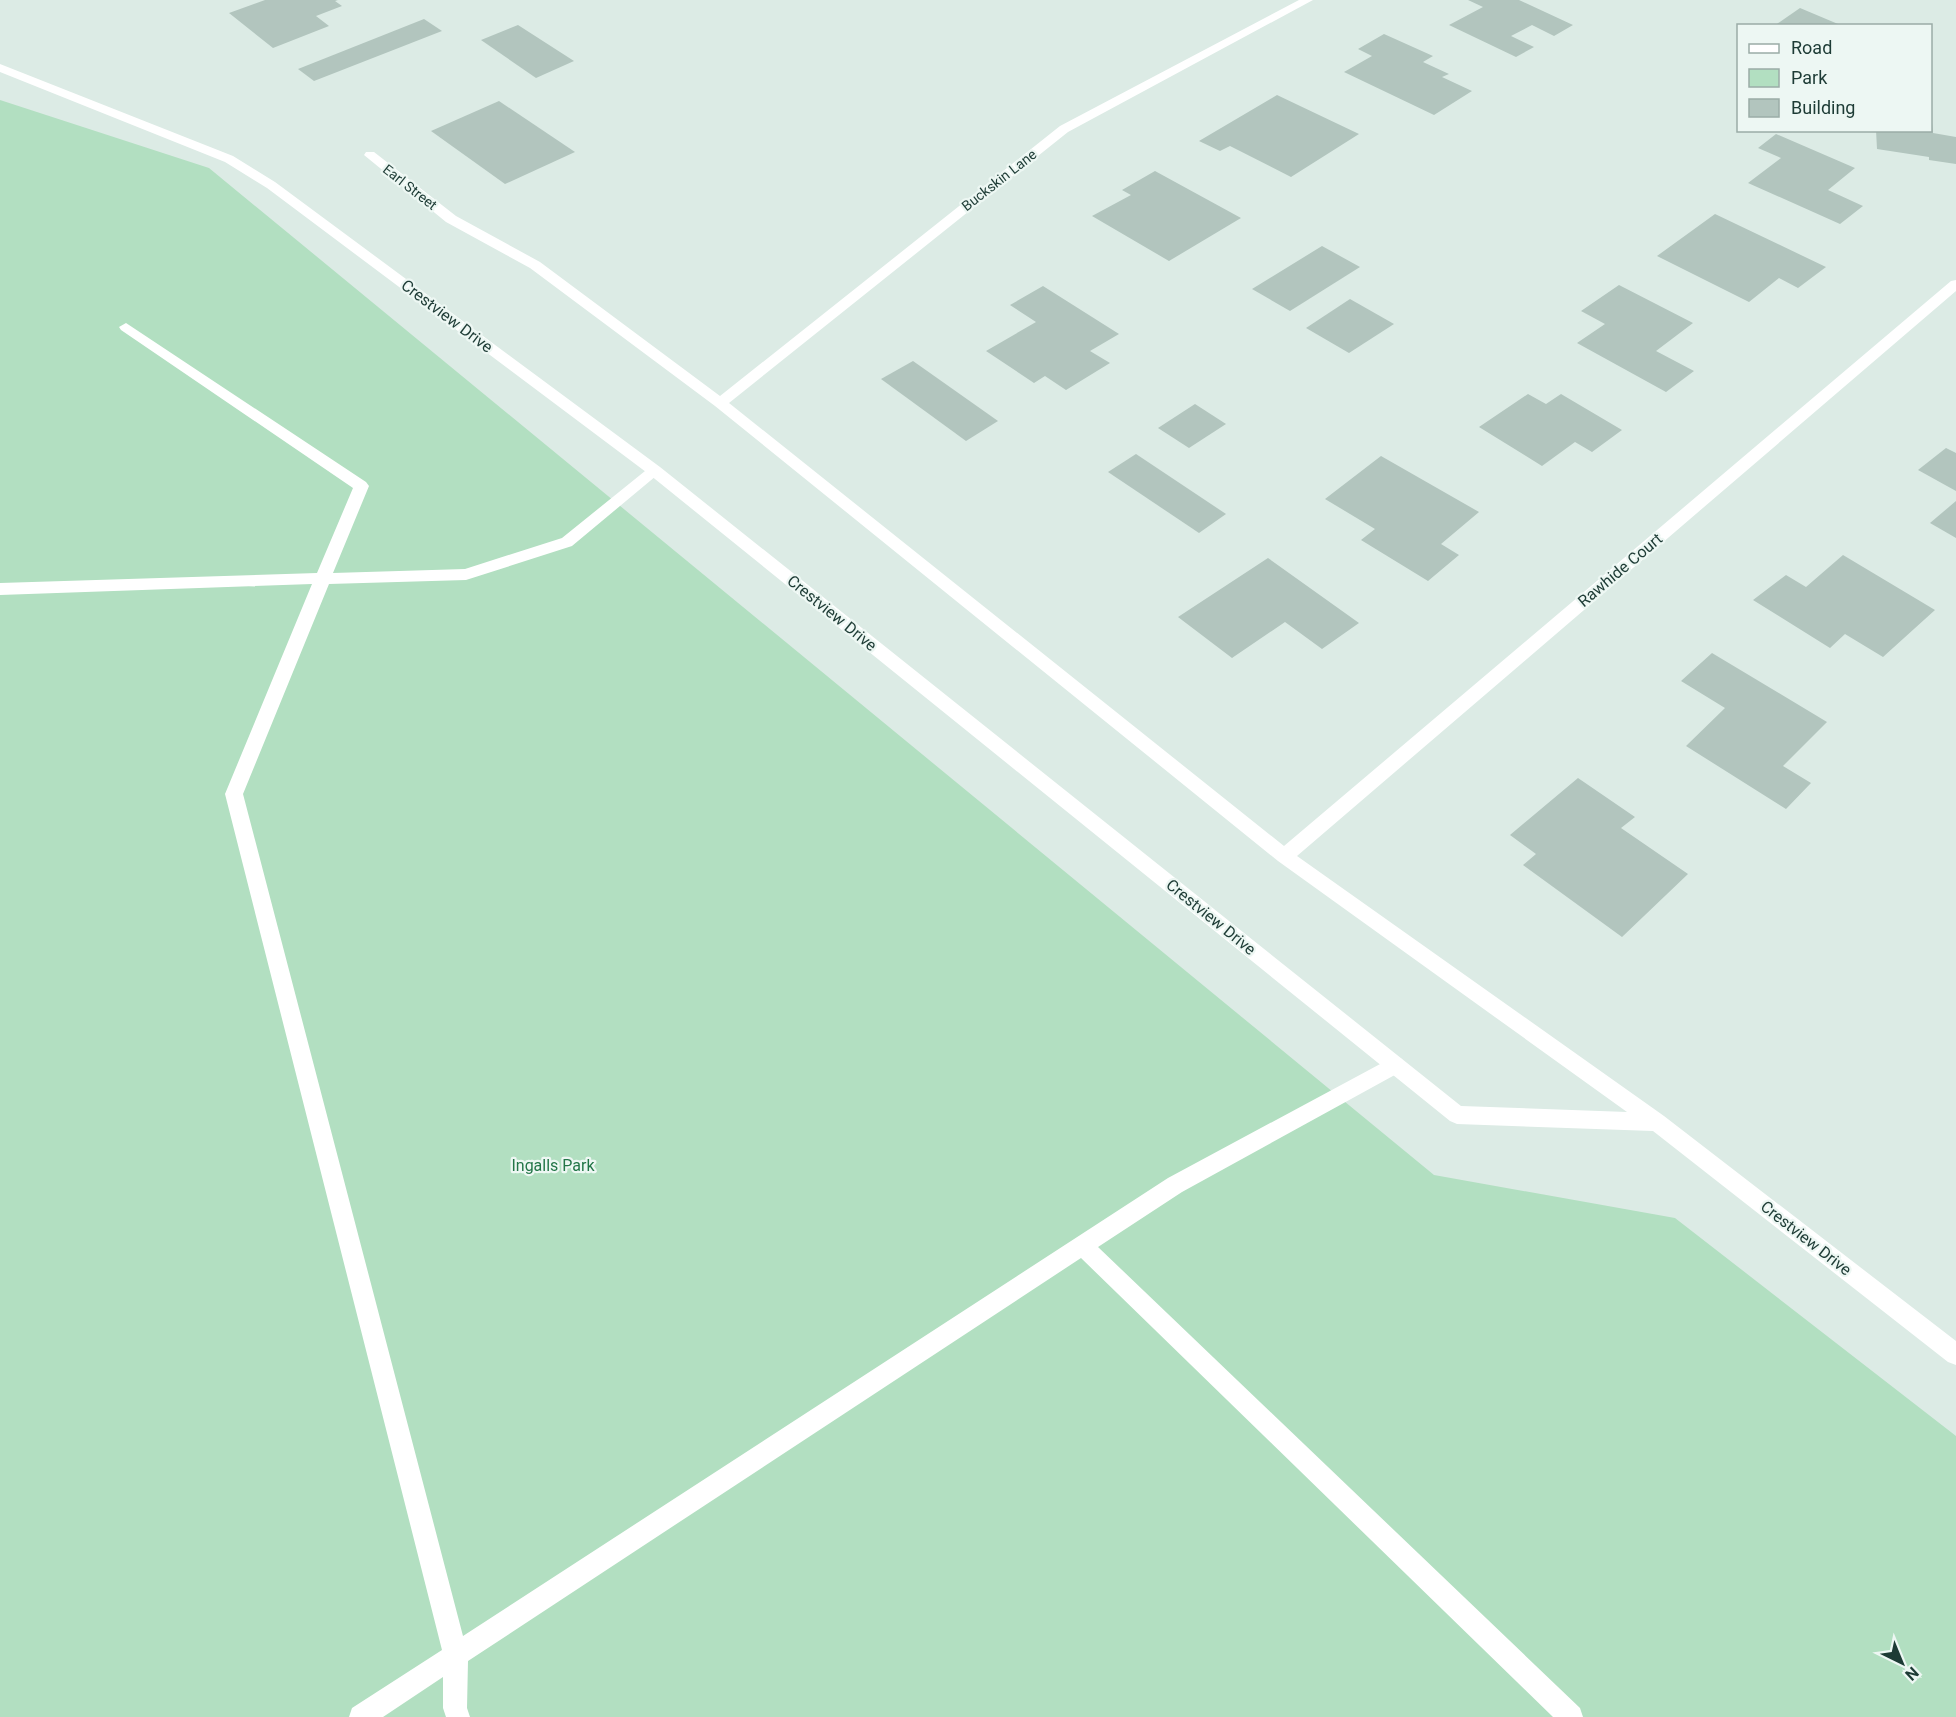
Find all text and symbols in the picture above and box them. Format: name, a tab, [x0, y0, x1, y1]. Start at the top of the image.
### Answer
legend	[1737, 24, 1932, 132]
text: Road	[1791, 37, 1832, 58]
text: Park	[1791, 67, 1828, 88]
text: Building	[1791, 97, 1855, 118]
street label: Buckskin Lane	[959, 146, 1039, 214]
street label: Earl Street	[380, 161, 441, 213]
street label: Crestview Drive	[397, 275, 497, 357]
street label: Rawhide Court	[1574, 529, 1666, 611]
street label: Crestview Drive	[783, 571, 881, 655]
street label: Crestview Drive	[1162, 875, 1260, 959]
park label: Ingalls Park	[511, 1156, 595, 1175]
street label: Crestview Drive	[1757, 1197, 1855, 1279]
north arrow	[1872, 1633, 1932, 1693]
text: N	[1901, 1663, 1922, 1684]

